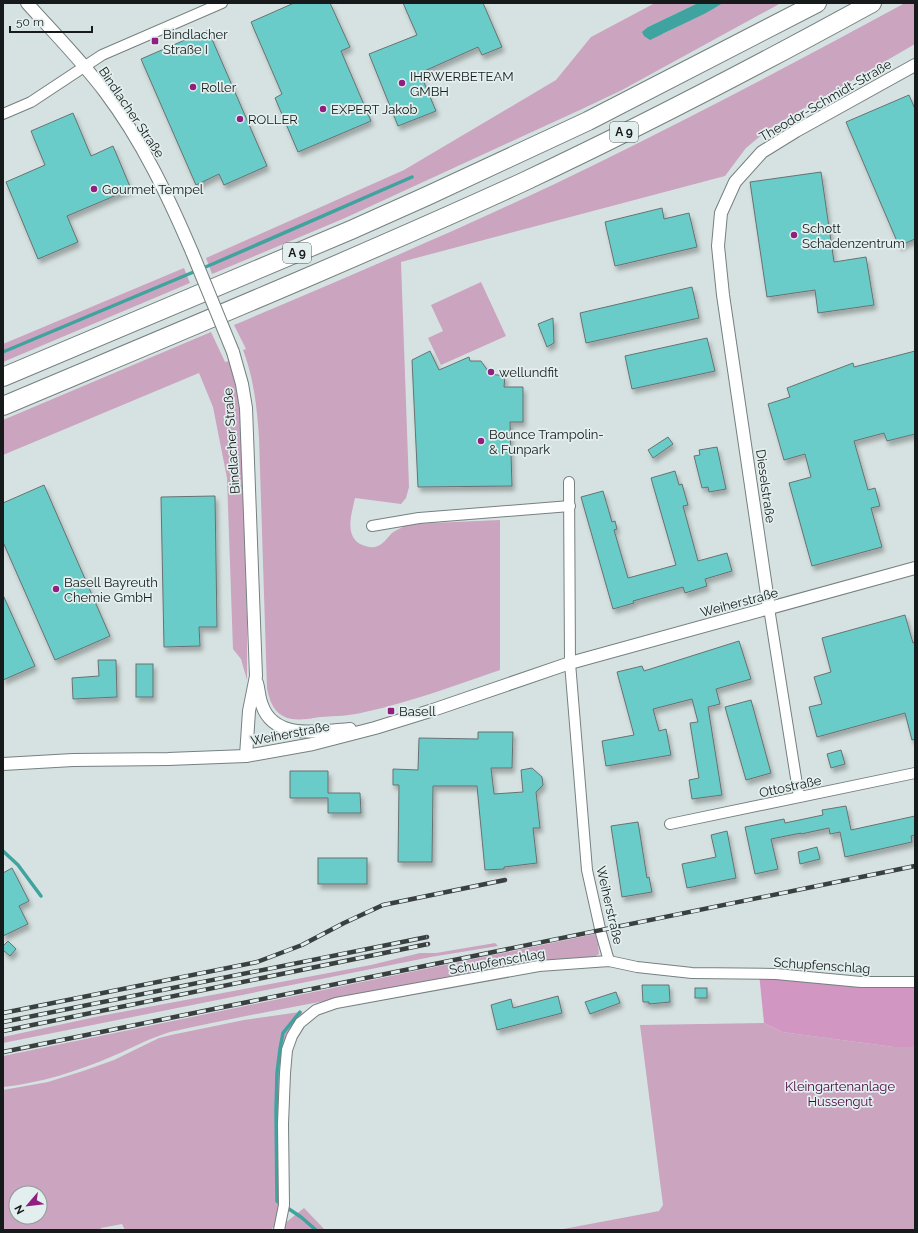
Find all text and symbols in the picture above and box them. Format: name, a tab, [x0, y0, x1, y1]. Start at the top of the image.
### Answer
scale bar	[10, 8, 92, 34]
text: 50 m	[16, 15, 44, 29]
place label: Bindlacher Straße I	[163, 27, 228, 57]
marker: Bindlacher Straße I	[150, 36, 160, 46]
street label: Theodor-Schmidt-Straße	[757, 56, 894, 144]
street label: Bindlacher Straße	[96, 64, 168, 161]
place label: IHRWERBETEAM GMBH	[410, 69, 514, 99]
marker: IHRWERBETEAM GMBH	[397, 78, 407, 88]
place label: Roller	[201, 80, 237, 95]
marker: Roller	[188, 82, 198, 92]
place label: EXPERT Jakob	[331, 102, 418, 117]
marker: EXPERT Jakob	[318, 104, 328, 114]
place label: ROLLER	[248, 112, 298, 127]
marker: ROLLER	[235, 114, 245, 124]
road number: A 9	[610, 122, 638, 142]
place label: Gourmet Tempel	[102, 182, 204, 197]
marker: Gourmet Tempel	[89, 184, 99, 194]
place label: Schott Schadenzentrum	[802, 221, 905, 251]
marker: Schott Schadenzentrum	[789, 230, 799, 240]
road number: A 9	[283, 243, 311, 263]
place label: wellundfit	[499, 365, 559, 380]
marker: wellundfit	[486, 367, 496, 377]
street label: Bindlacher Straße	[220, 387, 243, 494]
place label: Bounce Trampolin- & Funpark	[489, 427, 604, 457]
marker: Bounce Trampolin- & Funpark	[476, 436, 486, 446]
street label: Dieselstraße	[753, 448, 778, 524]
place label: Basell Bayreuth Chemie GmbH	[64, 575, 158, 605]
marker: Basell Bayreuth Chemie GmbH	[51, 584, 61, 594]
street label: Weiherstraße	[699, 585, 780, 620]
place label: Basell	[399, 704, 436, 719]
marker: Basell	[386, 706, 396, 716]
street label: Weiherstraße	[249, 718, 331, 748]
street label: Ottostraße	[758, 773, 823, 800]
street label: Weiherstraße	[593, 864, 626, 946]
street label: Schupfenschlag	[448, 946, 546, 977]
street label: Schupfenschlag	[773, 955, 871, 976]
park label: Kleingartenanlage Hussengut	[785, 1079, 895, 1109]
north arrow	[8, 1185, 48, 1225]
text: N	[12, 1203, 27, 1216]

